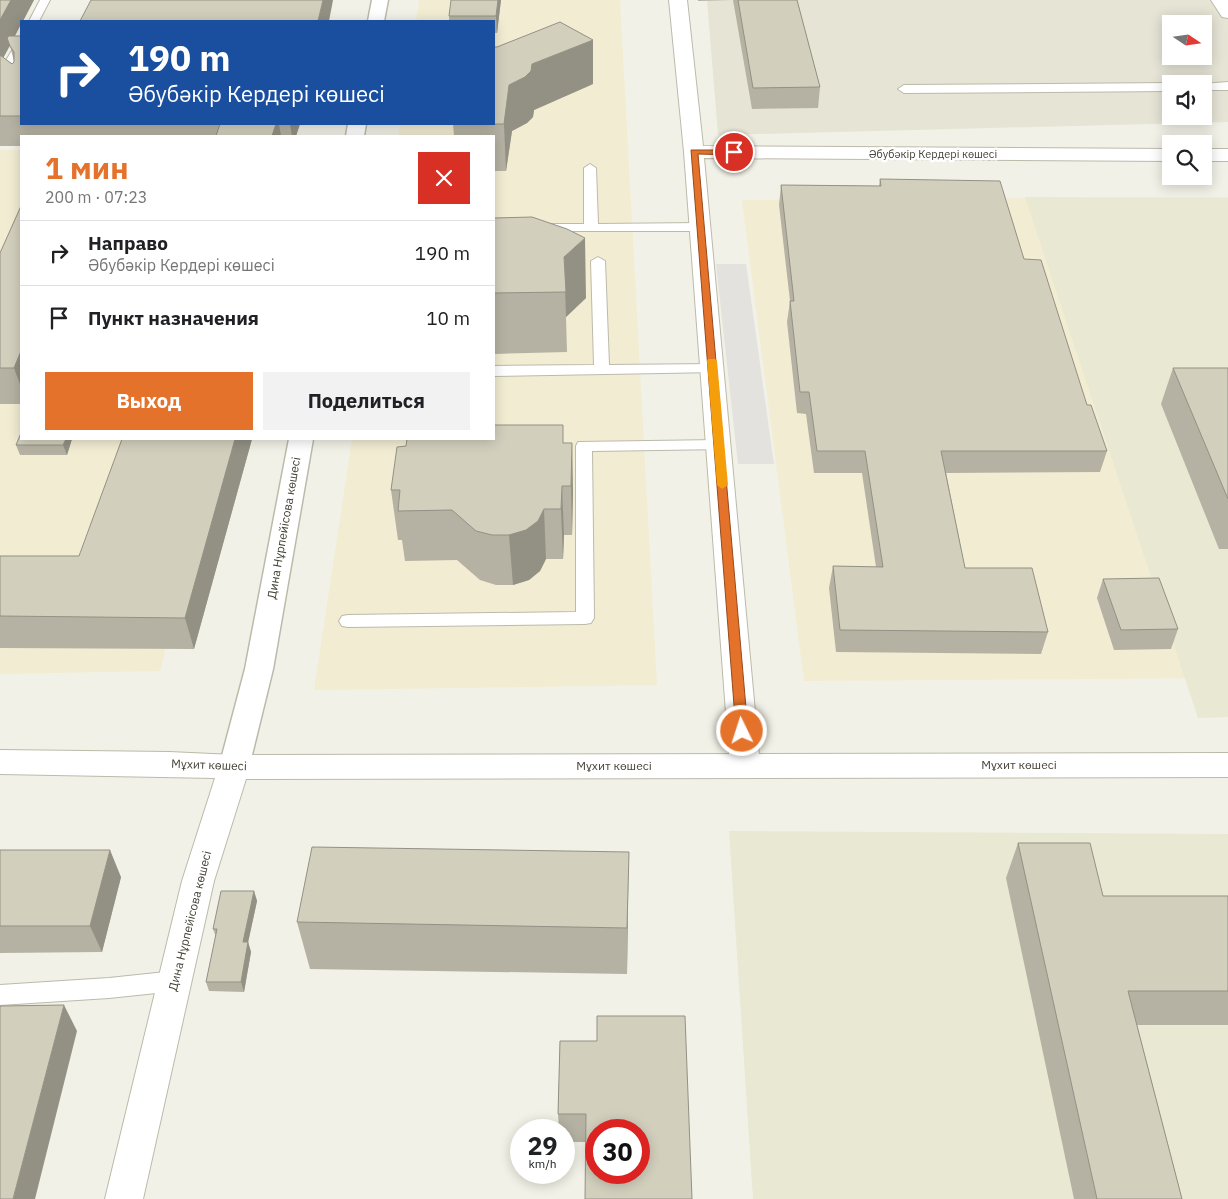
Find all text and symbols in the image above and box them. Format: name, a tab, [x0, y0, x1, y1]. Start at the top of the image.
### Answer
north arrow	[1162, 15, 1212, 65]
map controls	[1162, 15, 1212, 185]
text: 190 m	[128, 35, 231, 81]
icon: right	[45, 40, 110, 105]
button: sound	[1162, 75, 1212, 125]
text: Әбубәкір Кердері көшесі	[128, 79, 385, 108]
pin	[713, 131, 755, 173]
button: search	[1162, 135, 1212, 185]
icon: arrive	[720, 138, 748, 166]
street label: Әбубәкір Кердері көшесі	[869, 147, 997, 161]
text: 1 мин	[45, 148, 129, 187]
button: close	[418, 152, 470, 204]
text: 200 m · 07:23	[45, 187, 147, 207]
text: Направо	[88, 231, 168, 255]
icon: right	[45, 239, 73, 267]
text: 190 m	[415, 241, 470, 265]
text: Әбубәкір Кердері көшесі	[88, 255, 275, 275]
icon: arrive	[45, 304, 73, 332]
text: Пункт назначения	[88, 306, 259, 330]
text: 10 m	[426, 306, 470, 330]
button: Выход	[45, 372, 253, 430]
button: Поделиться	[263, 372, 470, 430]
street label: Дина Нұрпейісова көшесі	[264, 456, 303, 600]
position arrow	[715, 704, 767, 756]
street label: Мұхит көшесі	[171, 756, 247, 773]
street label: Мұхит көшесі	[981, 757, 1057, 772]
street label: Мұхит көшесі	[576, 758, 652, 773]
street label: Дина Нұрпейісова көшесі	[165, 849, 214, 992]
speed limit sign: 30	[585, 1119, 650, 1184]
text: 29	[527, 1129, 558, 1162]
text: km/h	[528, 1156, 557, 1171]

